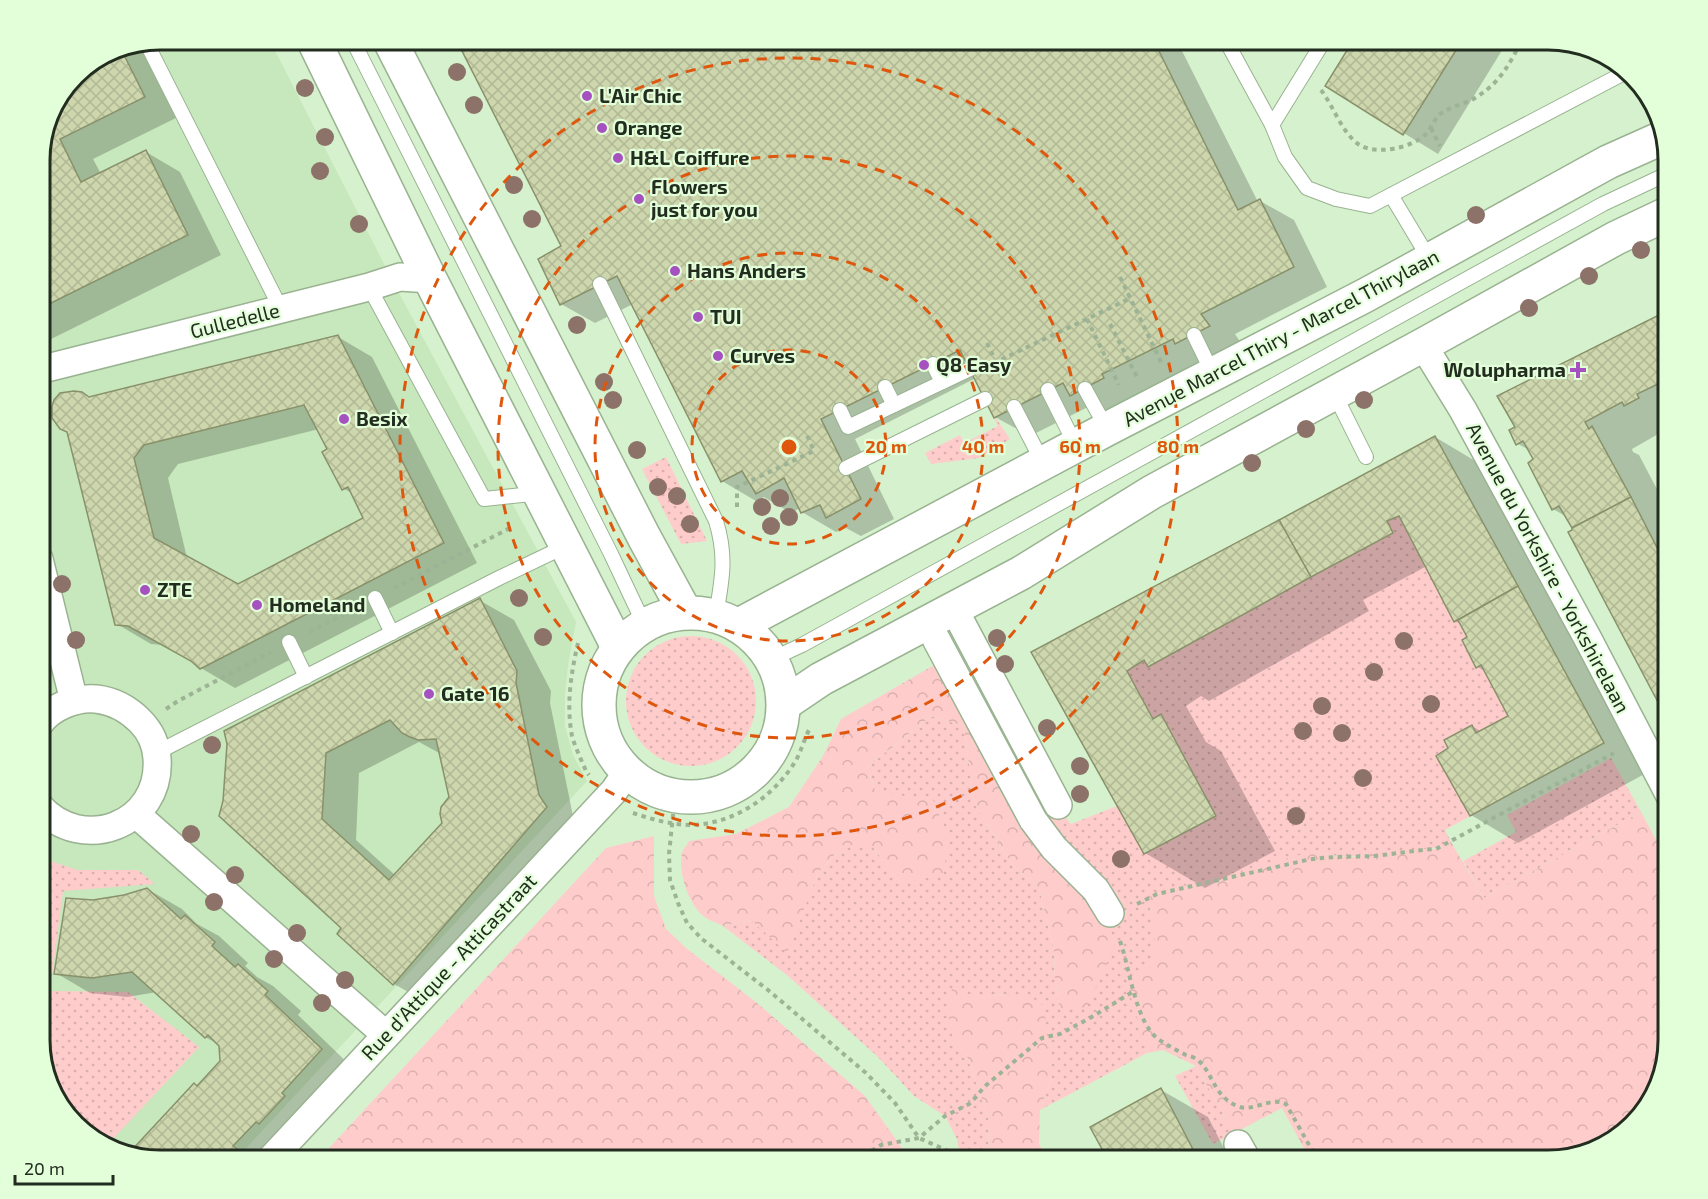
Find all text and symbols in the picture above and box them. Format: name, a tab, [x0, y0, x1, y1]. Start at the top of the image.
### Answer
place label: L'Air Chic	[599, 83, 682, 107]
marker: L'Air Chic	[580, 89, 594, 103]
place label: Orange	[614, 115, 682, 139]
marker: Orange	[595, 121, 609, 135]
place label: H&L Coiffure	[630, 145, 749, 169]
marker: H&L Coiffure	[611, 151, 625, 165]
place label: Flowers just for you	[651, 174, 758, 222]
marker: Flowers just for you	[632, 192, 646, 206]
street label: Avenue Marcel Thiry - Marcel Thirylaan	[1119, 243, 1443, 431]
place label: Hans Anders	[687, 258, 806, 282]
marker: Hans Anders	[668, 264, 682, 278]
street label: Gulledelle	[188, 297, 282, 343]
place label: TUI	[710, 304, 742, 328]
marker: TUI	[691, 310, 705, 324]
place label: Curves	[730, 343, 795, 367]
marker: Curves	[711, 349, 725, 363]
place label: Q8 Easy	[936, 352, 1012, 377]
place label: Wolupharma	[1444, 357, 1566, 381]
marker: Q8 Easy	[917, 358, 931, 372]
marker: Wolupharma	[1571, 363, 1585, 377]
place label: Besix	[356, 406, 408, 430]
marker: Besix	[337, 412, 351, 426]
street label: Avenue du Yorkshire - Yorkshirelaan	[1462, 418, 1636, 717]
text: 20 m	[865, 435, 907, 457]
text: 40 m	[962, 435, 1004, 457]
text: 60 m	[1059, 435, 1101, 457]
text: 80 m	[1157, 435, 1199, 457]
centre of rings	[779, 437, 799, 457]
place label: ZTE	[157, 577, 192, 601]
marker: ZTE	[138, 583, 152, 597]
place label: Homeland	[269, 592, 365, 616]
marker: Homeland	[250, 598, 264, 612]
place label: Gate 16	[441, 681, 510, 705]
marker: Gate 16	[422, 687, 436, 701]
street label: Rue d'Attique - Atticastraat	[356, 868, 541, 1064]
scale bar	[15, 1148, 112, 1186]
text: 20 m	[24, 1157, 65, 1179]

